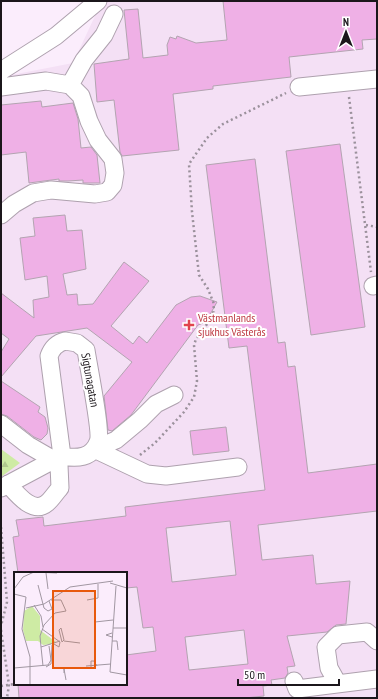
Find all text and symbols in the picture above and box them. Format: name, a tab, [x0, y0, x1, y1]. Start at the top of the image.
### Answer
north arrow	[326, 12, 366, 52]
text: N	[343, 15, 349, 29]
place label: Västmanlands sjukhus Västerås	[197, 310, 266, 339]
marker: Västmanlands sjukhus Västerås	[183, 319, 195, 331]
street label: Sigtunagatan	[78, 352, 103, 408]
inset map	[14, 572, 127, 685]
scale bar	[238, 661, 339, 687]
text: 50 m	[244, 667, 265, 682]

